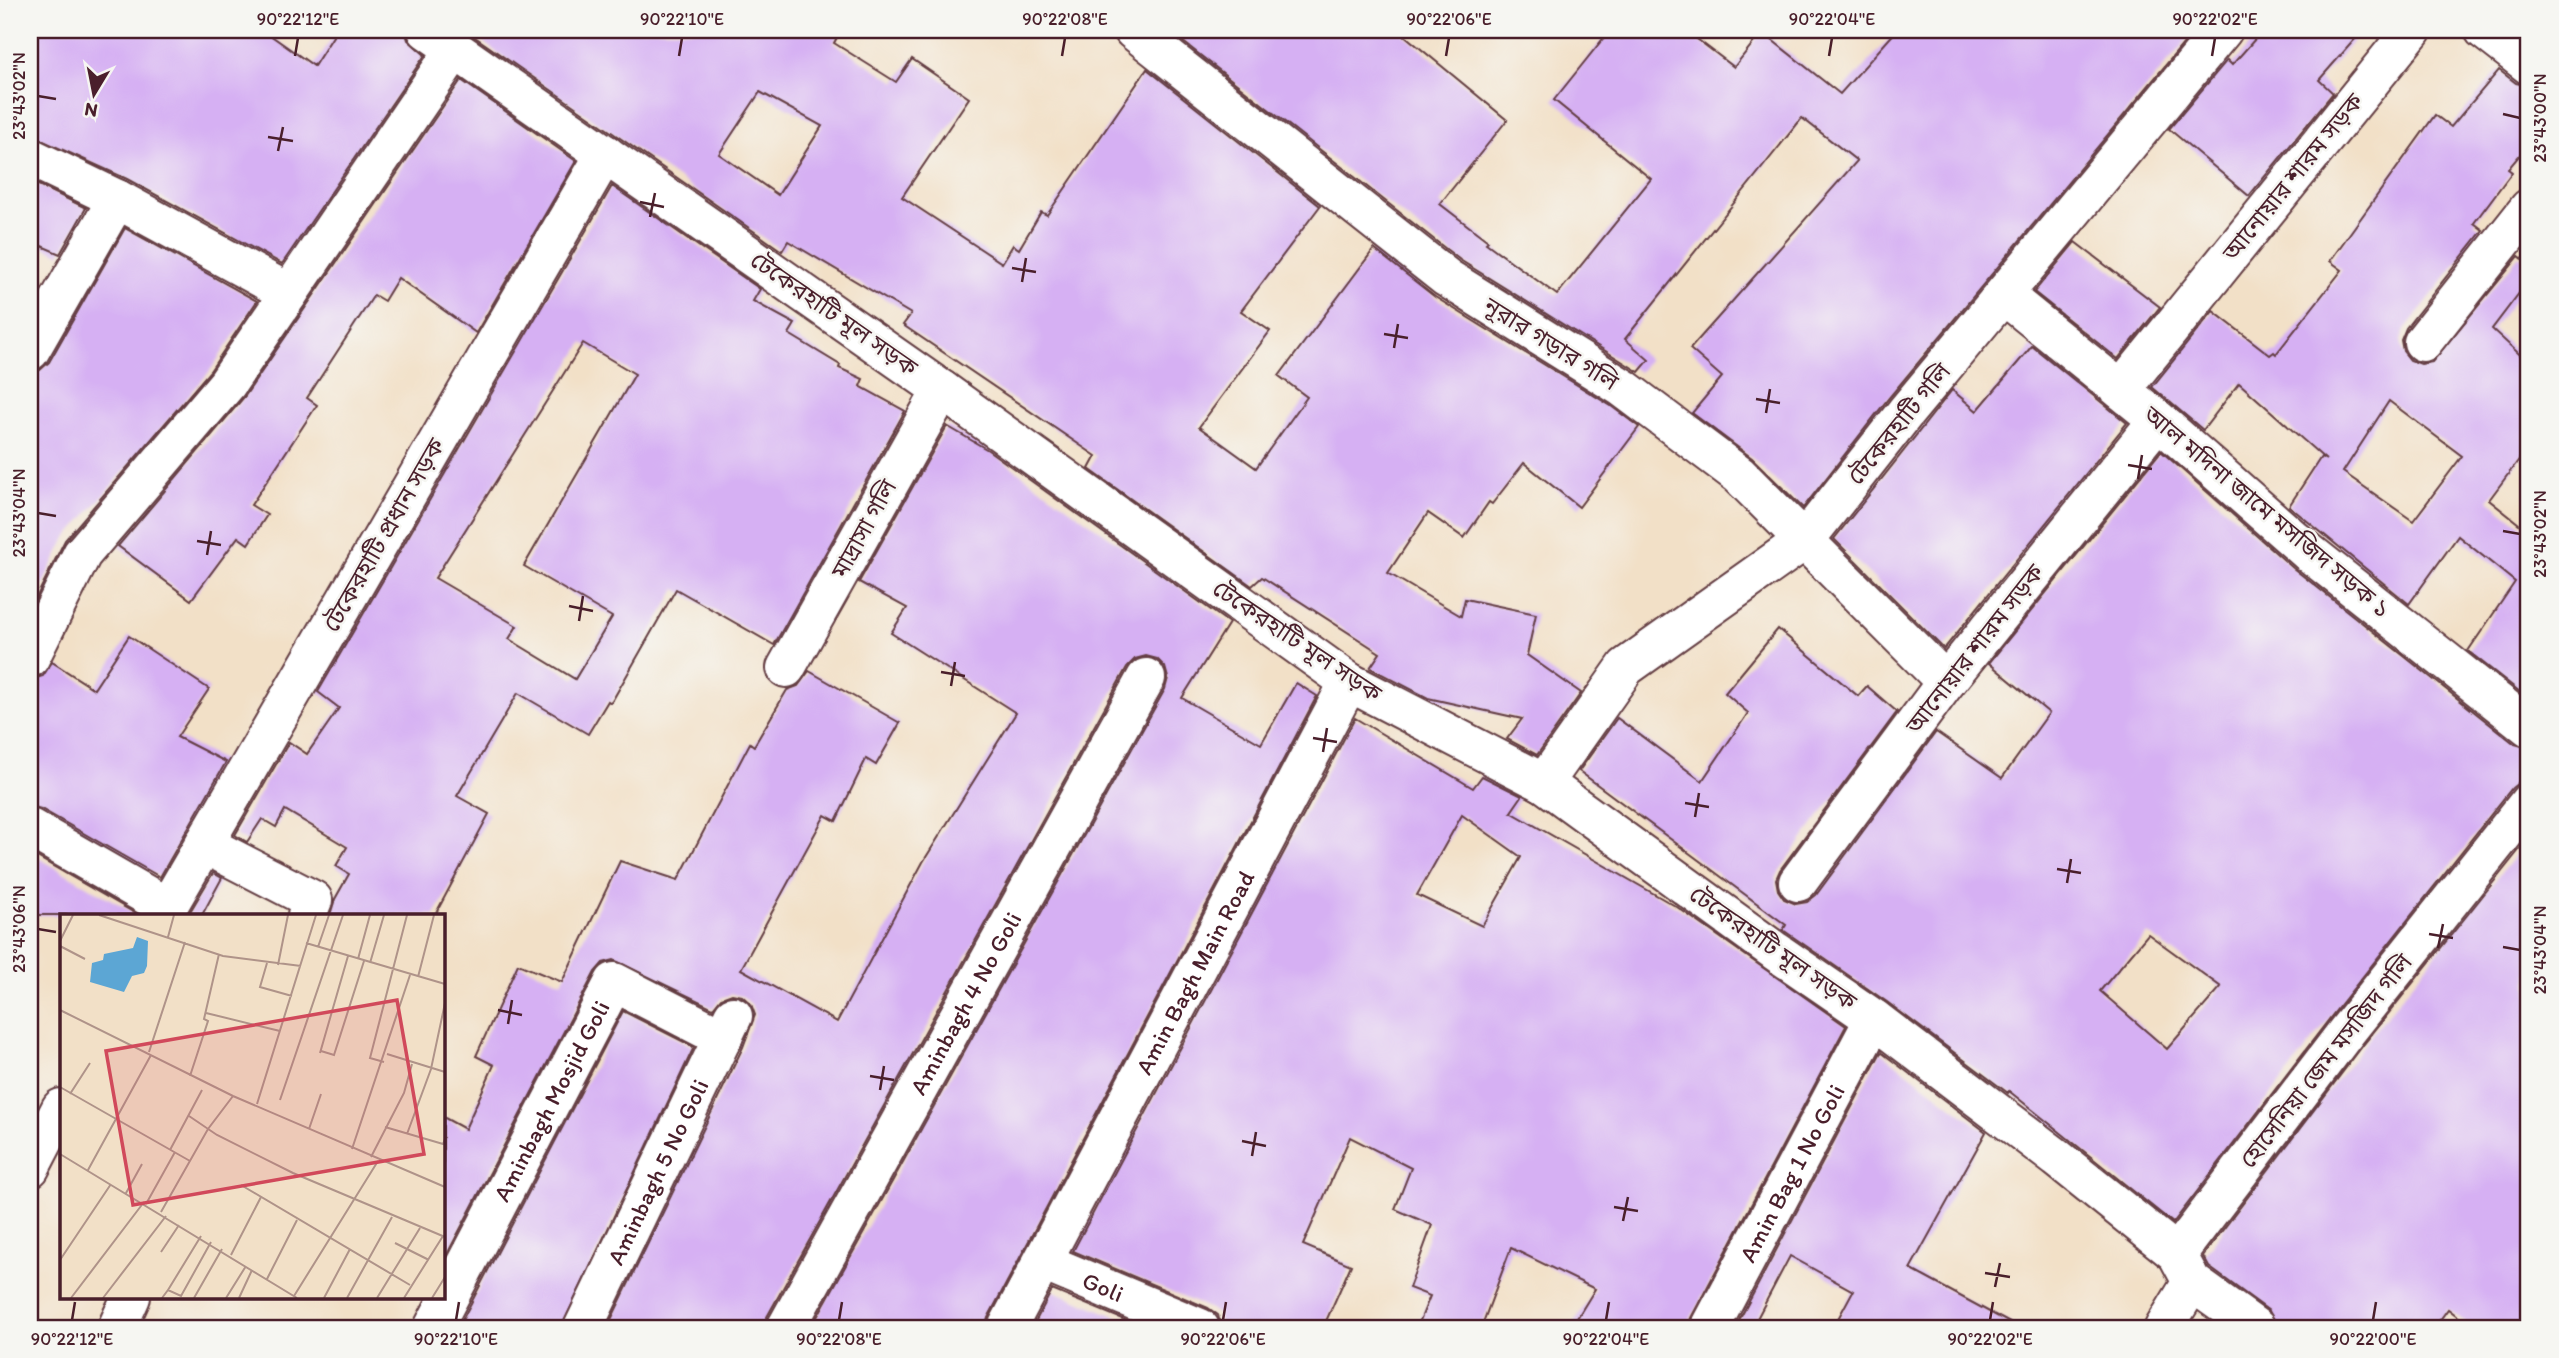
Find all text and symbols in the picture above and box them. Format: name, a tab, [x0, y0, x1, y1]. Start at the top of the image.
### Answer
text: 90°22'12"E	[257, 8, 339, 30]
text: 90°22'10"E	[640, 8, 724, 30]
text: 90°22'08"E	[1022, 8, 1108, 30]
text: 90°22'06"E	[1406, 8, 1492, 30]
text: 90°22'04"E	[1789, 8, 1875, 30]
text: 90°22'02"E	[2172, 8, 2258, 30]
text: 23°43'02"N	[8, 52, 30, 140]
north arrow	[60, 60, 130, 130]
text: 23°43'00"N	[2529, 73, 2551, 163]
street label: আনোয়ার শারম সড়ক	[2216, 87, 2369, 267]
text: N	[83, 98, 99, 123]
street label: টেকেরহাটি মূল সড়ক	[745, 245, 924, 382]
street label: নূরার গড়ার গলি	[1478, 290, 1624, 397]
street label: টেকেরহাটি গলি	[1841, 357, 1957, 490]
street label: আল মদিনা জামে মসজিদ সড়ক ১	[2137, 399, 2397, 624]
street label: টেকেরহাটি প্রধান সড়ক	[316, 432, 451, 637]
text: 23°43'04"N	[8, 468, 30, 558]
street label: মাদ্রাসা গলি	[824, 474, 903, 584]
text: 23°43'02"N	[2529, 490, 2551, 578]
street label: আনোয়ার শারম সড়ক	[1899, 558, 2050, 740]
street label: টেকেরহাটি মূল সড়ক	[1207, 573, 1388, 708]
street label: Amin Bagh Main Road	[1129, 866, 1260, 1079]
street label: টেকেরহাটি মূল সড়ক	[1684, 879, 1863, 1016]
text: 23°43'06"N	[8, 885, 30, 973]
text: 23°43'04"N	[2529, 905, 2551, 995]
street label: Aminbagh 4 No Goli	[903, 907, 1027, 1100]
inset map	[60, 914, 444, 1298]
street label: হোসেনিয়া জেম মসজিদ গলি	[2233, 948, 2418, 1173]
street label: Aminbagh Mosjid Goli	[487, 996, 616, 1206]
street label: Aminbagh 5 No Goli	[601, 1074, 714, 1269]
street label: Amin Bag 1 No Goli	[1733, 1079, 1851, 1267]
street label: Goli	[1078, 1265, 1128, 1308]
text: 90°22'12"E	[31, 1328, 113, 1350]
text: 90°22'10"E	[414, 1328, 498, 1350]
text: 90°22'08"E	[796, 1328, 882, 1350]
text: 90°22'06"E	[1180, 1328, 1266, 1350]
text: 90°22'04"E	[1563, 1328, 1649, 1350]
text: 90°22'02"E	[1947, 1328, 2033, 1350]
text: 90°22'00"E	[2330, 1328, 2416, 1350]

